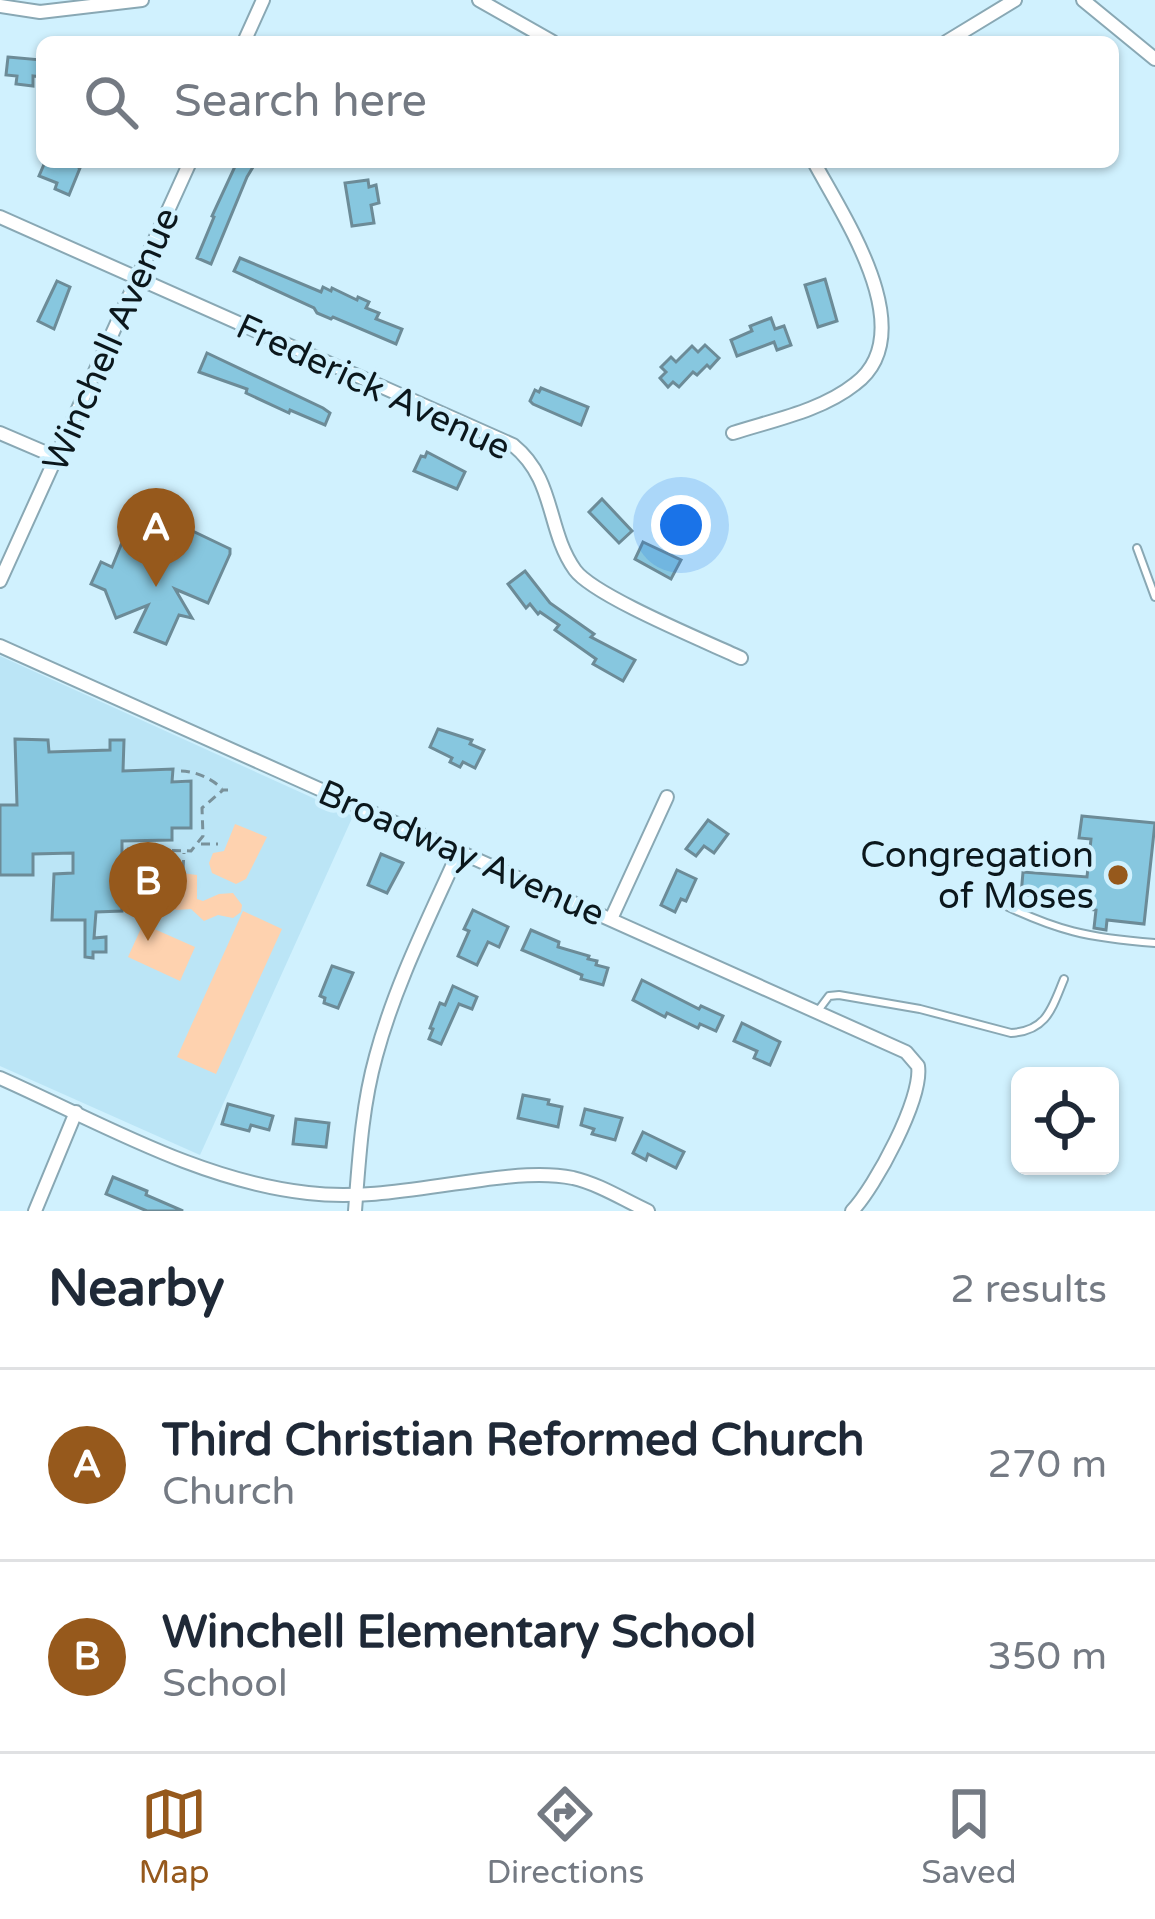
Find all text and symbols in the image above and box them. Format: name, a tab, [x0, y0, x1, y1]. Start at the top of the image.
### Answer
search box	[36, 36, 1119, 168]
icon: search	[78, 69, 144, 135]
text: Search here	[174, 75, 427, 129]
street label: Winchell Avenue	[34, 201, 189, 478]
street label: Frederick Avenue	[230, 305, 517, 470]
pin: A	[117, 488, 195, 587]
your location	[651, 495, 711, 555]
street label: Broadway Avenue	[312, 771, 611, 936]
place label: Congregation of Moses	[860, 834, 1094, 918]
pin: B	[109, 842, 187, 941]
marker: Congregation of Moses	[1105, 862, 1131, 888]
map controls	[1011, 1067, 1119, 1175]
button: locate	[1011, 1067, 1119, 1175]
text: Nearby	[48, 1258, 225, 1320]
text: 2 results	[950, 1266, 1107, 1313]
text: Third Christian Reformed Church	[162, 1414, 864, 1468]
text: A	[72, 1441, 102, 1488]
text: 270 m	[988, 1441, 1107, 1488]
text: Church	[162, 1468, 295, 1515]
text: Winchell Elementary School	[162, 1606, 756, 1660]
text: B	[73, 1633, 101, 1680]
text: 350 m	[988, 1633, 1107, 1680]
text: School	[162, 1660, 288, 1707]
tab: Map	[138, 1781, 210, 1892]
tab: Directions	[486, 1781, 644, 1892]
tab: Saved	[921, 1781, 1017, 1892]

